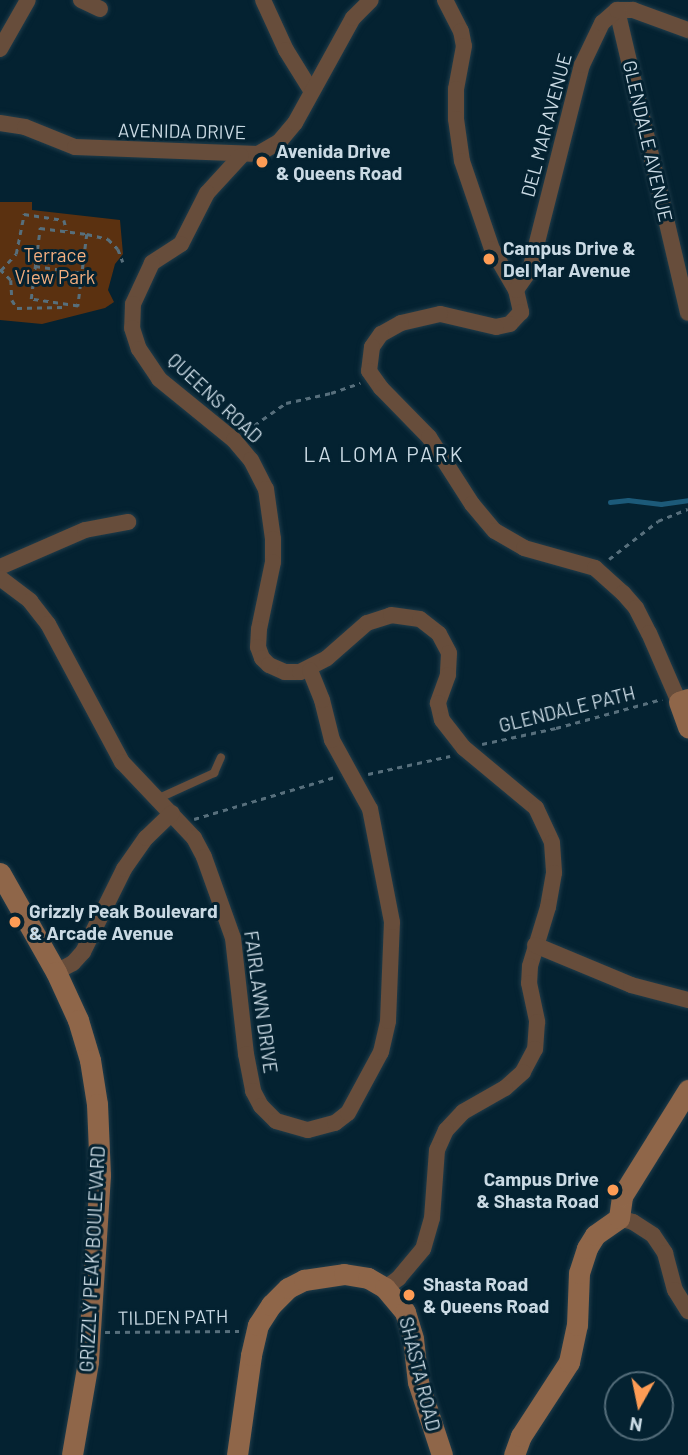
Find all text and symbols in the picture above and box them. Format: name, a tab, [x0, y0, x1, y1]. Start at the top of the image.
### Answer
street label: DEL MAR AVENUE	[516, 51, 576, 199]
street label: GLENDALE AVENUE	[618, 58, 678, 224]
street label: AVENIDA DRIVE	[118, 118, 246, 144]
place label: Avenida Drive & Queens Road	[276, 140, 402, 184]
marker: Avenida Drive & Queens Road	[254, 154, 270, 170]
place label: Campus Drive & Del Mar Avenue	[503, 237, 636, 281]
park label: Terrace View Park	[15, 244, 95, 288]
marker: Campus Drive & Del Mar Avenue	[481, 251, 497, 267]
street label: QUEENS ROAD	[163, 349, 267, 447]
district label: LA LOMA PARK	[305, 441, 463, 467]
street label: GLENDALE PATH	[496, 681, 638, 737]
place label: Grizzly Peak Boulevard & Arcade Avenue	[29, 900, 218, 944]
marker: Grizzly Peak Boulevard & Arcade Avenue	[7, 914, 23, 930]
street label: FAIRLAWN DRIVE	[240, 929, 282, 1075]
street label: GRIZZLY PEAK BOULEVARD	[75, 1145, 109, 1373]
place label: Campus Drive & Shasta Road	[477, 1168, 599, 1212]
marker: Campus Drive & Shasta Road	[605, 1182, 621, 1198]
place label: Shasta Road & Queens Road	[423, 1273, 549, 1317]
marker: Shasta Road & Queens Road	[401, 1287, 417, 1303]
street label: TILDEN PATH	[117, 1305, 229, 1329]
street label: SHASTA ROAD	[395, 1314, 445, 1434]
north arrow	[604, 1371, 674, 1441]
text: N	[628, 1413, 644, 1438]

